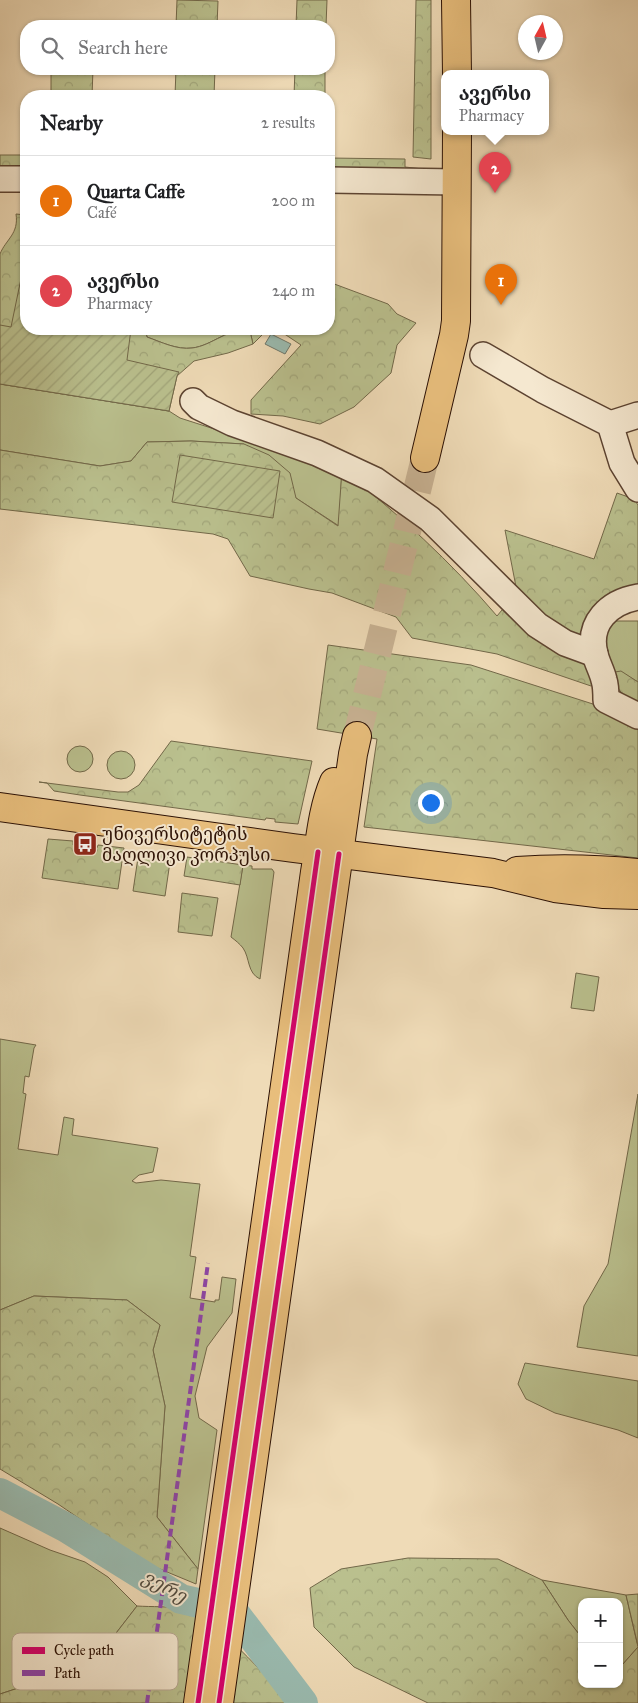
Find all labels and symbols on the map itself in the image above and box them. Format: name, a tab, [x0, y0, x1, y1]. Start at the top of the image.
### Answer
north arrow	[518, 15, 563, 60]
pin: 2	[479, 152, 511, 193]
pin: 1	[485, 264, 517, 305]
your location	[418, 790, 444, 816]
place label: უნივერსიტეტის მაღლივი კორპუსი	[102, 823, 271, 866]
bus stop icon: უნივერსიტეტის მაღლივი კორპუსი	[72, 831, 98, 857]
water label: ვერე	[138, 1565, 192, 1608]
legend	[12, 1633, 178, 1690]
text: Cycle path	[54, 1642, 114, 1659]
text: Path	[54, 1665, 81, 1682]

